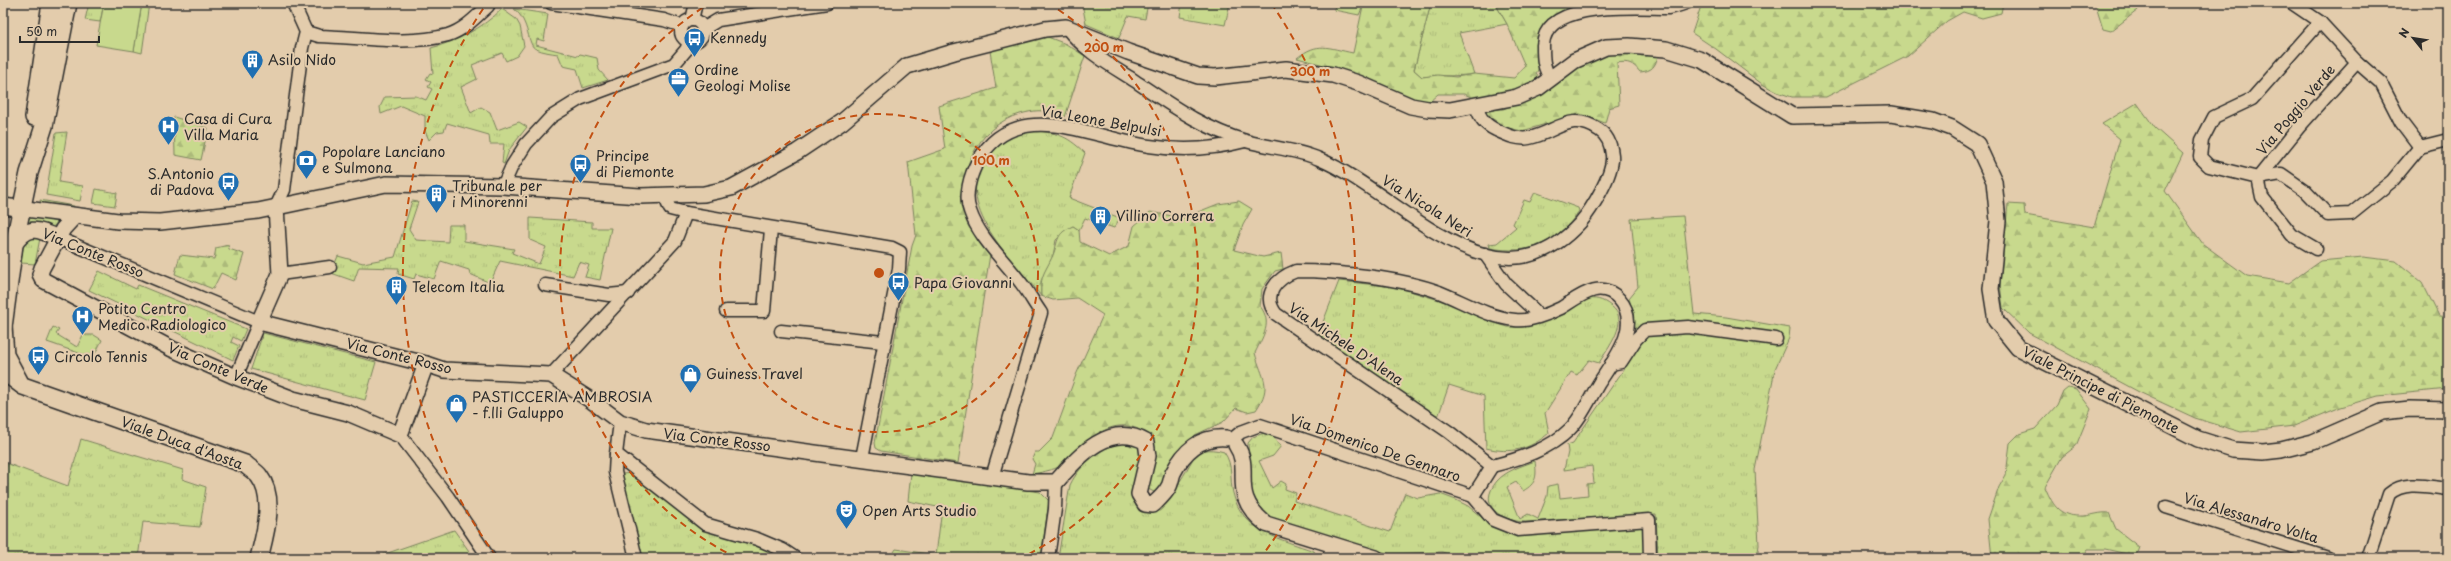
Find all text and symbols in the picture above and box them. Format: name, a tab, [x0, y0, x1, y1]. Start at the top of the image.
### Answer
scale bar	[20, 18, 99, 44]
north arrow	[2393, 18, 2433, 58]
text: 50 m	[26, 22, 57, 40]
text: N	[2394, 24, 2414, 41]
bus stop icon: Kennedy	[682, 25, 708, 58]
place label: Kennedy	[710, 27, 767, 48]
text: 200 m	[1084, 38, 1124, 56]
building icon: Asilo Nido	[240, 47, 266, 80]
place label: Asilo Nido	[268, 49, 336, 70]
place label: Ordine Geologi Molise	[694, 59, 791, 96]
street label: Via Poggio Verde	[2251, 60, 2340, 160]
text: 300 m	[1290, 62, 1330, 80]
office icon: Ordine Geologi Molise	[666, 65, 692, 98]
street label: Via Leone Belpulsi	[1039, 100, 1163, 141]
place label: Casa di Cura Villa Maria	[184, 108, 272, 145]
hospital icon: Casa di Cura Villa Maria	[155, 114, 181, 147]
place label: Popolare Lanciano e Sulmona	[322, 141, 445, 178]
place label: Principe di Piemonte	[596, 145, 675, 182]
bank icon: Popolare Lanciano e Sulmona	[294, 147, 320, 180]
bus stop icon: Principe di Piemonte	[567, 151, 593, 184]
text: 100 m	[972, 151, 1010, 169]
place label: S.Antonio di Padova	[147, 163, 214, 200]
bus stop icon: S.Antonio di Padova	[216, 169, 242, 202]
street label: Via Nicola Neri	[1378, 169, 1477, 242]
place label: Tribunale per i Minorenni	[452, 175, 542, 212]
building icon: Tribunale per i Minorenni	[423, 181, 449, 214]
building icon: Villino Correra	[1087, 203, 1113, 236]
place label: Villino Correra	[1116, 205, 1214, 226]
street label: Via Conte Rosso	[39, 223, 147, 283]
centre of rings	[872, 266, 886, 280]
bus stop icon: Papa Giovanni	[885, 270, 911, 303]
place label: Papa Giovanni	[914, 272, 1012, 293]
building icon: Telecom Italia	[384, 274, 410, 307]
place label: Telecom Italia	[412, 276, 505, 297]
street label: Via Michele D'Alena	[1285, 297, 1408, 390]
place label: Potito Centro Medico Radiologico	[98, 298, 227, 335]
hospital icon: Potito Centro Medico Radiologico	[69, 304, 95, 337]
street label: Via Conte Rosso	[344, 332, 454, 379]
street label: Via Conte Verde	[165, 337, 272, 398]
street label: Viale Principe di Piemonte	[2019, 341, 2184, 439]
bus stop icon: Circolo Tennis	[25, 344, 51, 377]
place label: Circolo Tennis	[54, 346, 147, 367]
shop icon: Guiness Travel	[677, 361, 703, 394]
place label: Guiness Travel	[706, 363, 803, 384]
place label: PASTICCERIA AMBROSIA - f.lli Galuppo	[472, 386, 653, 423]
shop icon: PASTICCERIA AMBROSIA - f.lli Galuppo	[444, 392, 470, 425]
street label: Via Domenico De Gennaro	[1287, 408, 1464, 487]
street label: Viale Duca d'Aosta	[118, 411, 246, 474]
street label: Via Conte Rosso	[662, 422, 772, 457]
street label: Via Alessandro Volta	[2181, 487, 2322, 548]
theatre icon: Open Arts Studio	[833, 498, 859, 531]
place label: Open Arts Studio	[862, 500, 977, 521]

